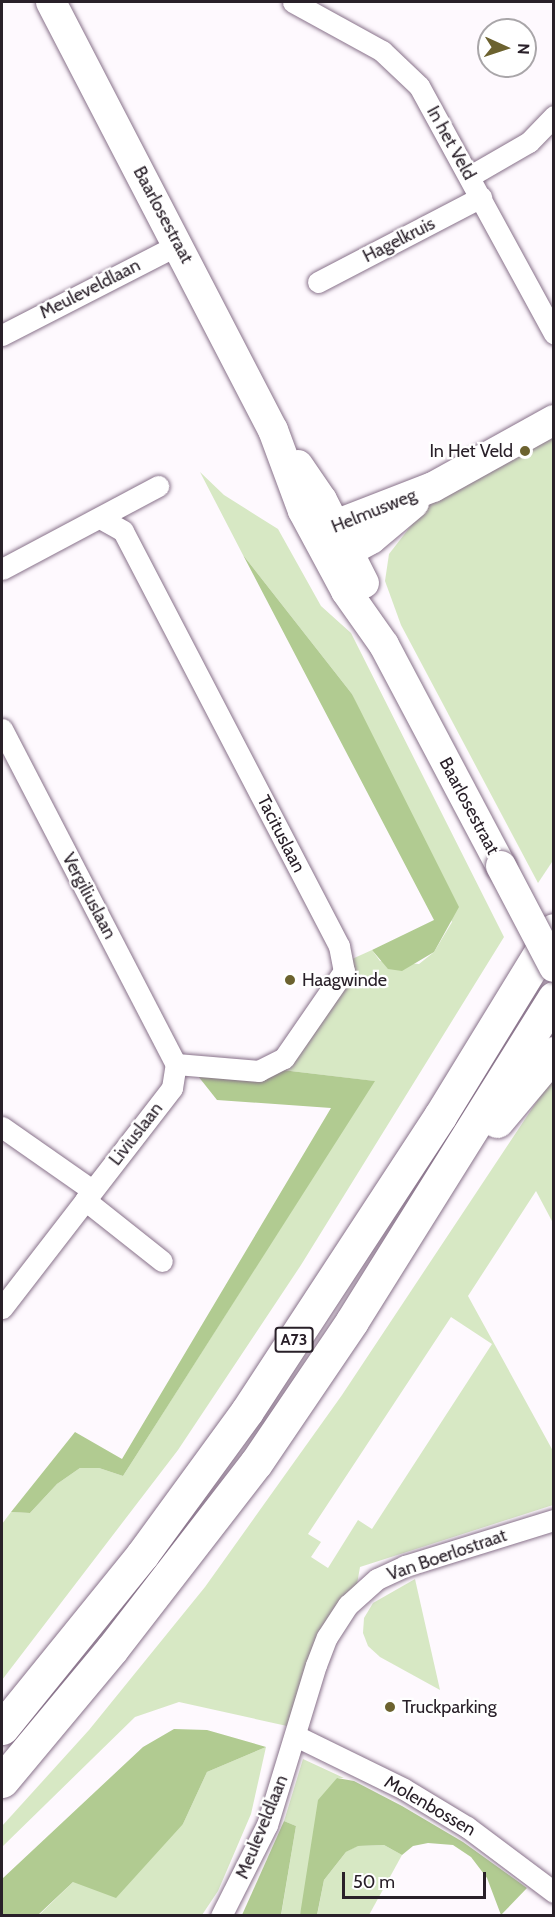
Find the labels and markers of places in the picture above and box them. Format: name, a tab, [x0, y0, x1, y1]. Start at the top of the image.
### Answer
place label: In Het Veld	[429, 440, 513, 462]
marker: In Het Veld	[518, 444, 532, 458]
place label: Haagwinde	[302, 969, 387, 991]
marker: Haagwinde	[283, 973, 297, 987]
place label: Truckparking	[402, 1696, 497, 1718]
marker: Truckparking	[383, 1700, 397, 1714]

